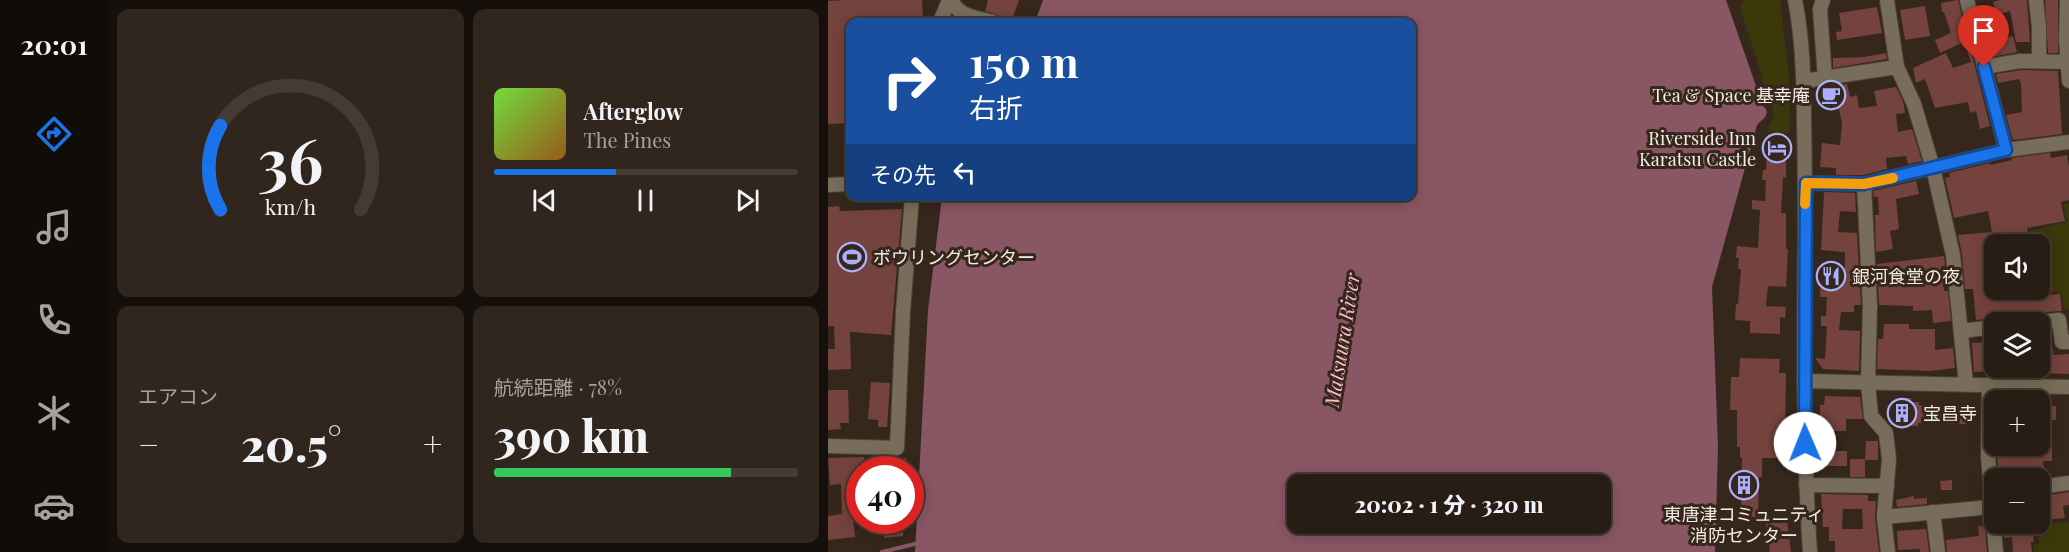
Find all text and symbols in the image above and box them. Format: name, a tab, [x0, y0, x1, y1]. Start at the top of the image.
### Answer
pin	[1958, 5, 2009, 67]
icon: arrive	[1967, 14, 2000, 47]
text: 20:01	[20, 26, 88, 62]
text: 150 m	[969, 33, 1079, 89]
icon: right	[870, 42, 948, 120]
cafe icon: Tea & Space 基幸庵	[1815, 79, 1847, 111]
place label: Tea & Space 基幸庵	[1652, 83, 1810, 107]
text: 右折	[969, 89, 1023, 125]
text: Afterglow	[584, 96, 683, 126]
icon: directions	[33, 113, 75, 155]
text: 36	[258, 116, 323, 200]
text: The Pines	[584, 126, 671, 153]
place label: Riverside Inn Karatsu Castle	[1639, 126, 1756, 171]
hotel icon: Riverside Inn Karatsu Castle	[1761, 132, 1793, 164]
icon: left	[948, 156, 981, 189]
text: その先	[870, 159, 936, 189]
icon: previous	[528, 184, 561, 217]
icon: pause	[629, 184, 662, 217]
icon: next	[731, 184, 764, 217]
text: km/h	[265, 192, 316, 220]
icon: music	[33, 206, 75, 248]
map controls	[1984, 234, 2050, 534]
button: sound	[1984, 234, 2050, 300]
sports icon: ボウリングセンター	[836, 241, 868, 273]
place label: ボウリングセンター	[873, 245, 1035, 269]
restaurant icon: 銀河食堂の夜	[1815, 260, 1847, 292]
place label: 銀河食堂の夜	[1852, 264, 1960, 288]
water label: Matsuura River	[1317, 270, 1365, 410]
icon: phone	[33, 299, 75, 341]
button: layers	[1984, 312, 2050, 378]
text: 航続距離 · 78%	[494, 373, 622, 400]
text: エアコン	[138, 382, 218, 409]
button: +	[1984, 390, 2050, 456]
icon: climate	[33, 392, 75, 434]
building icon: 宝昌寺	[1886, 397, 1918, 429]
place label: 宝昌寺	[1923, 401, 1977, 425]
text: 390 km	[494, 404, 649, 464]
position arrow	[1773, 411, 1837, 475]
text: 20.5°	[241, 413, 341, 473]
text: −	[138, 421, 159, 465]
text: +	[423, 421, 442, 465]
speed limit sign: 40	[846, 456, 924, 534]
button: −	[1984, 468, 2050, 534]
building icon: 東唐津コミュニティ 消防センター	[1728, 469, 1760, 501]
icon: car	[33, 485, 75, 527]
text: 20:02 · 1 分 · 320 m	[1354, 489, 1544, 519]
place label: 東唐津コミュニティ 消防センター	[1664, 502, 1824, 547]

